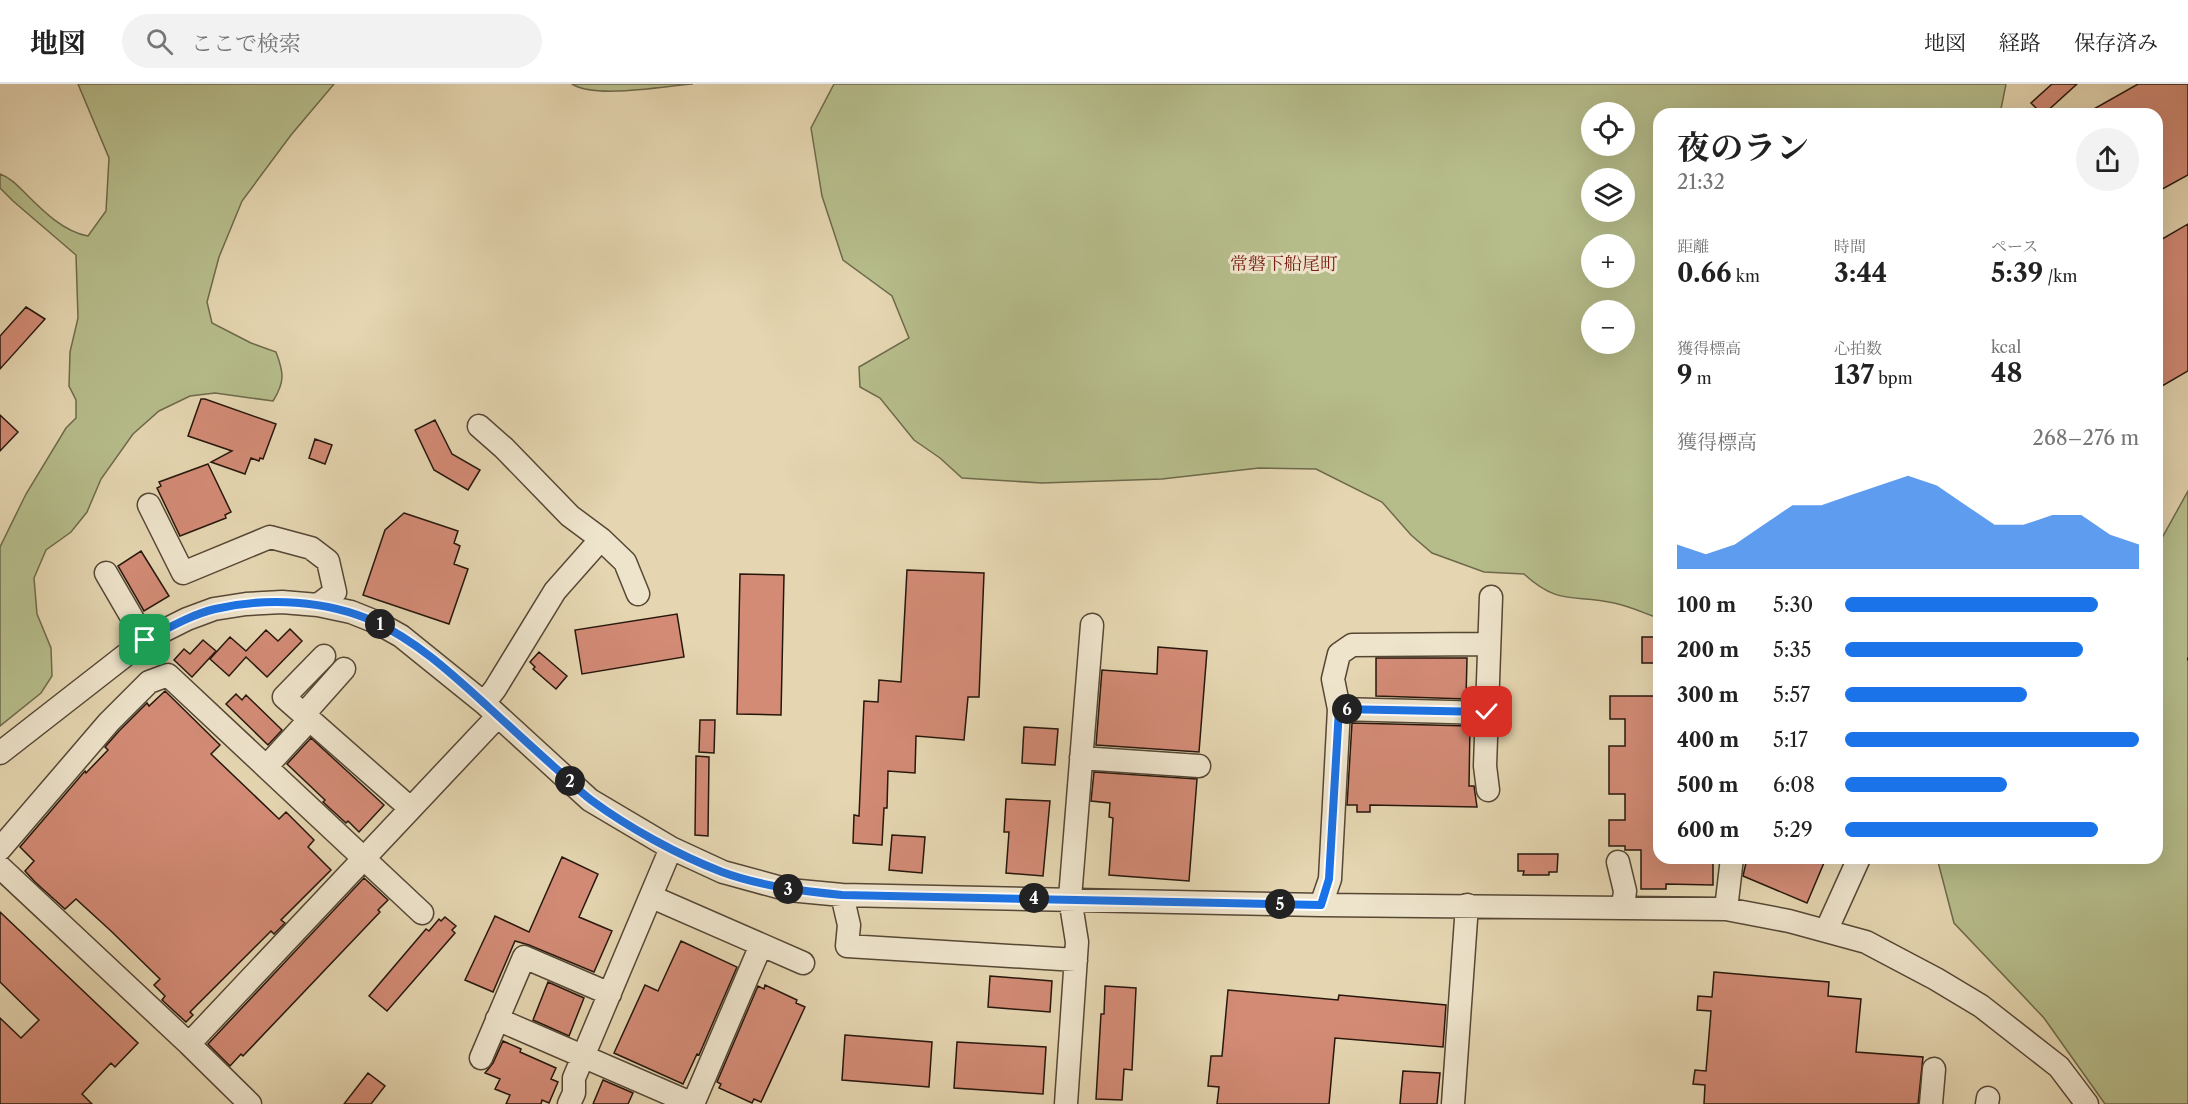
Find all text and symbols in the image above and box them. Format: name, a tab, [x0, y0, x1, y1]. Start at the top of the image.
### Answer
search box	[122, 14, 542, 68]
icon: search	[143, 25, 176, 58]
text: 地図	[30, 26, 86, 60]
text: ここで検索	[191, 30, 301, 57]
text: 地図	[1924, 30, 1966, 55]
text: 経路	[1999, 30, 2041, 55]
text: 保存済み	[2074, 30, 2158, 55]
map controls	[1581, 102, 1635, 354]
button: locate	[1581, 102, 1635, 156]
text: 夜のラン	[1677, 127, 1809, 168]
button: share	[2076, 128, 2139, 191]
button: layers	[1581, 168, 1635, 222]
text: 21:32	[1677, 170, 1725, 194]
button: +	[1581, 234, 1635, 288]
text: 距離	[1677, 236, 1709, 256]
text: 時間	[1834, 236, 1866, 256]
text: ペース	[1991, 236, 2038, 256]
district label: 常磐下船尾町	[1230, 253, 1338, 275]
text: 0.66	[1677, 257, 1732, 289]
text: 3:44	[1834, 257, 1887, 289]
text: 5:39	[1991, 257, 2043, 289]
text: km	[1732, 266, 1760, 286]
text: /km	[2043, 266, 2077, 286]
button: −	[1581, 300, 1635, 354]
text: kcal	[1991, 337, 2021, 357]
text: 獲得標高	[1677, 338, 1741, 358]
text: 心拍数	[1834, 338, 1882, 358]
text: 48	[1991, 357, 2022, 389]
text: 9	[1677, 359, 1693, 391]
text: 137	[1834, 359, 1874, 391]
text: m	[1693, 368, 1712, 388]
text: bpm	[1874, 368, 1913, 388]
text: 268–276 m	[2032, 426, 2139, 450]
text: 獲得標高	[1677, 430, 1757, 454]
text: 100 m	[1677, 593, 1736, 617]
text: 5:30	[1773, 593, 1813, 617]
pin: 1	[365, 609, 395, 639]
pin	[119, 614, 170, 665]
text: 1	[376, 614, 384, 634]
icon: arrive	[128, 623, 161, 656]
text: 200 m	[1677, 638, 1739, 662]
text: 5:35	[1773, 638, 1811, 662]
text: 300 m	[1677, 683, 1739, 707]
text: 5:57	[1773, 683, 1810, 707]
pin	[1461, 686, 1512, 737]
pin: 6	[1332, 694, 1362, 724]
icon: check	[1470, 695, 1503, 728]
text: 6	[1342, 699, 1352, 719]
text: 400 m	[1677, 728, 1739, 752]
text: 5:17	[1773, 728, 1808, 752]
pin: 2	[555, 766, 585, 796]
text: 2	[565, 771, 575, 791]
text: 500 m	[1677, 773, 1738, 797]
text: 6:08	[1773, 773, 1815, 797]
text: 600 m	[1677, 818, 1739, 842]
text: 5:29	[1773, 818, 1813, 842]
pin: 3	[773, 874, 803, 904]
text: 3	[783, 879, 793, 899]
pin: 4	[1019, 883, 1049, 913]
text: 4	[1029, 888, 1039, 908]
pin: 5	[1265, 889, 1295, 919]
text: 5	[1276, 894, 1284, 914]

